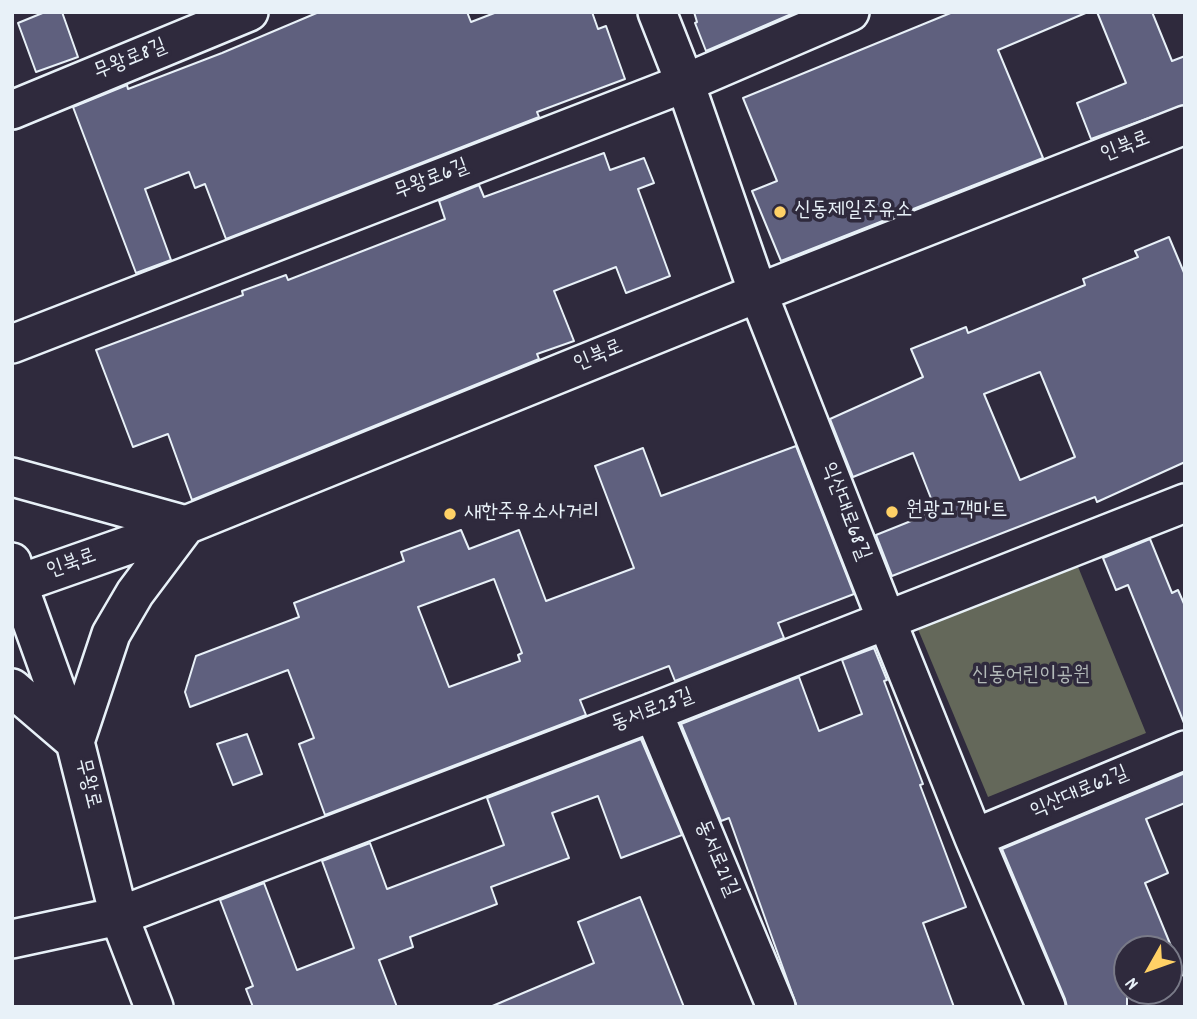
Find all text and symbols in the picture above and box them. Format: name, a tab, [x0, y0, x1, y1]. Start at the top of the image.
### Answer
street label: 무왕로8길	[91, 35, 171, 87]
street label: 인북로	[1098, 127, 1154, 169]
street label: 무왕로6길	[391, 155, 473, 207]
place label: 신동제일주유소	[794, 199, 912, 225]
marker: 신동제일주유소	[772, 204, 788, 220]
street label: 인북로	[571, 336, 627, 378]
street label: 익산대로68길	[814, 459, 874, 565]
place label: 원광고객마트	[906, 499, 1007, 525]
place label: 새한주유소사거리	[464, 501, 599, 527]
marker: 원광고객마트	[884, 504, 900, 520]
marker: 새한주유소사거리	[442, 506, 458, 522]
street label: 인북로	[44, 545, 100, 585]
park label: 신동어린이공원	[972, 664, 1090, 690]
street label: 동서로23길	[608, 685, 698, 739]
street label: 무왕로	[68, 756, 104, 812]
street label: 익산대로62길	[1027, 762, 1133, 826]
street label: 동서로21길	[688, 817, 742, 901]
north arrow	[1113, 935, 1183, 1005]
text: N	[1120, 970, 1146, 995]

